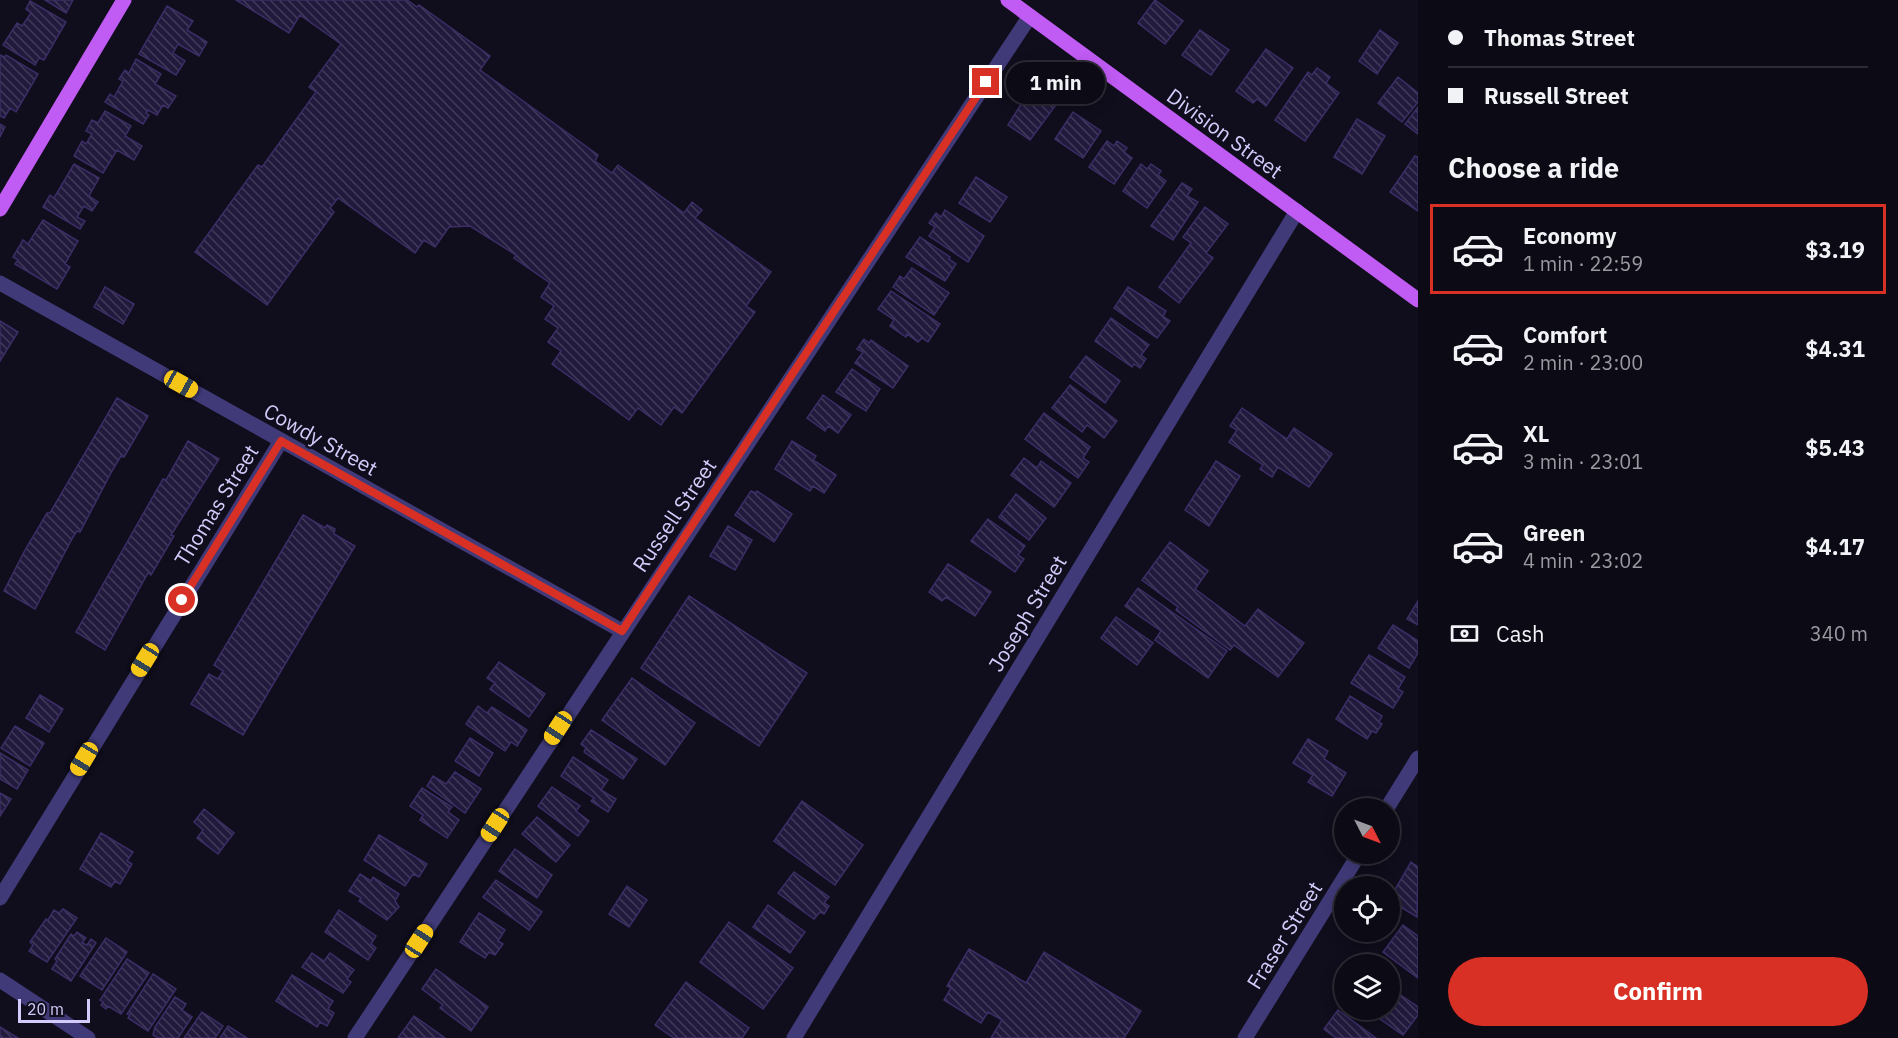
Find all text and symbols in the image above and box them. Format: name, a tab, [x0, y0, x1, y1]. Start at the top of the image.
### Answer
text: Thomas Street	[1484, 23, 1635, 52]
callout: 1 min	[1007, 61, 1106, 103]
route end	[972, 68, 999, 95]
text: 1 min	[1029, 69, 1082, 96]
text: Russell Street	[1484, 81, 1629, 110]
street label: Division Street	[1161, 82, 1289, 184]
text: Choose a ride	[1448, 150, 1619, 185]
text: Economy	[1523, 221, 1617, 250]
icon: car	[1451, 222, 1505, 276]
text: $3.19	[1805, 235, 1865, 264]
text: 1 min · 22:59	[1523, 250, 1643, 277]
text: Comfort	[1523, 320, 1607, 349]
icon: car	[1451, 321, 1505, 375]
text: $4.31	[1805, 334, 1865, 363]
text: 2 min · 23:00	[1523, 349, 1643, 376]
car	[161, 367, 201, 401]
street label: Cowdy Street	[259, 396, 383, 482]
text: XL	[1523, 419, 1549, 448]
icon: car	[1451, 420, 1505, 474]
text: $5.43	[1805, 433, 1865, 462]
street label: Thomas Street	[168, 439, 264, 571]
text: 3 min · 23:01	[1523, 448, 1643, 475]
street label: Russell Street	[626, 453, 722, 577]
text: Green	[1523, 518, 1585, 547]
icon: car	[1451, 519, 1505, 573]
text: $4.17	[1805, 532, 1865, 561]
text: 4 min · 23:02	[1523, 547, 1643, 574]
street label: Joseph Street	[981, 550, 1073, 676]
route start	[168, 586, 195, 613]
icon: cash	[1448, 617, 1481, 650]
text: Cash	[1496, 619, 1545, 648]
text: 340 m	[1810, 620, 1868, 647]
car	[128, 640, 162, 680]
car	[541, 708, 575, 748]
car	[67, 739, 101, 779]
north arrow	[1334, 798, 1400, 864]
map controls	[1334, 798, 1400, 1020]
car	[478, 805, 512, 845]
street label: Fraser Street	[1240, 876, 1328, 994]
button: locate	[1334, 876, 1400, 942]
car	[402, 921, 436, 961]
button: layers	[1334, 954, 1400, 1020]
button: Confirm	[1448, 957, 1868, 1026]
scale bar	[18, 996, 90, 1024]
text: 20 m	[27, 999, 64, 1019]

